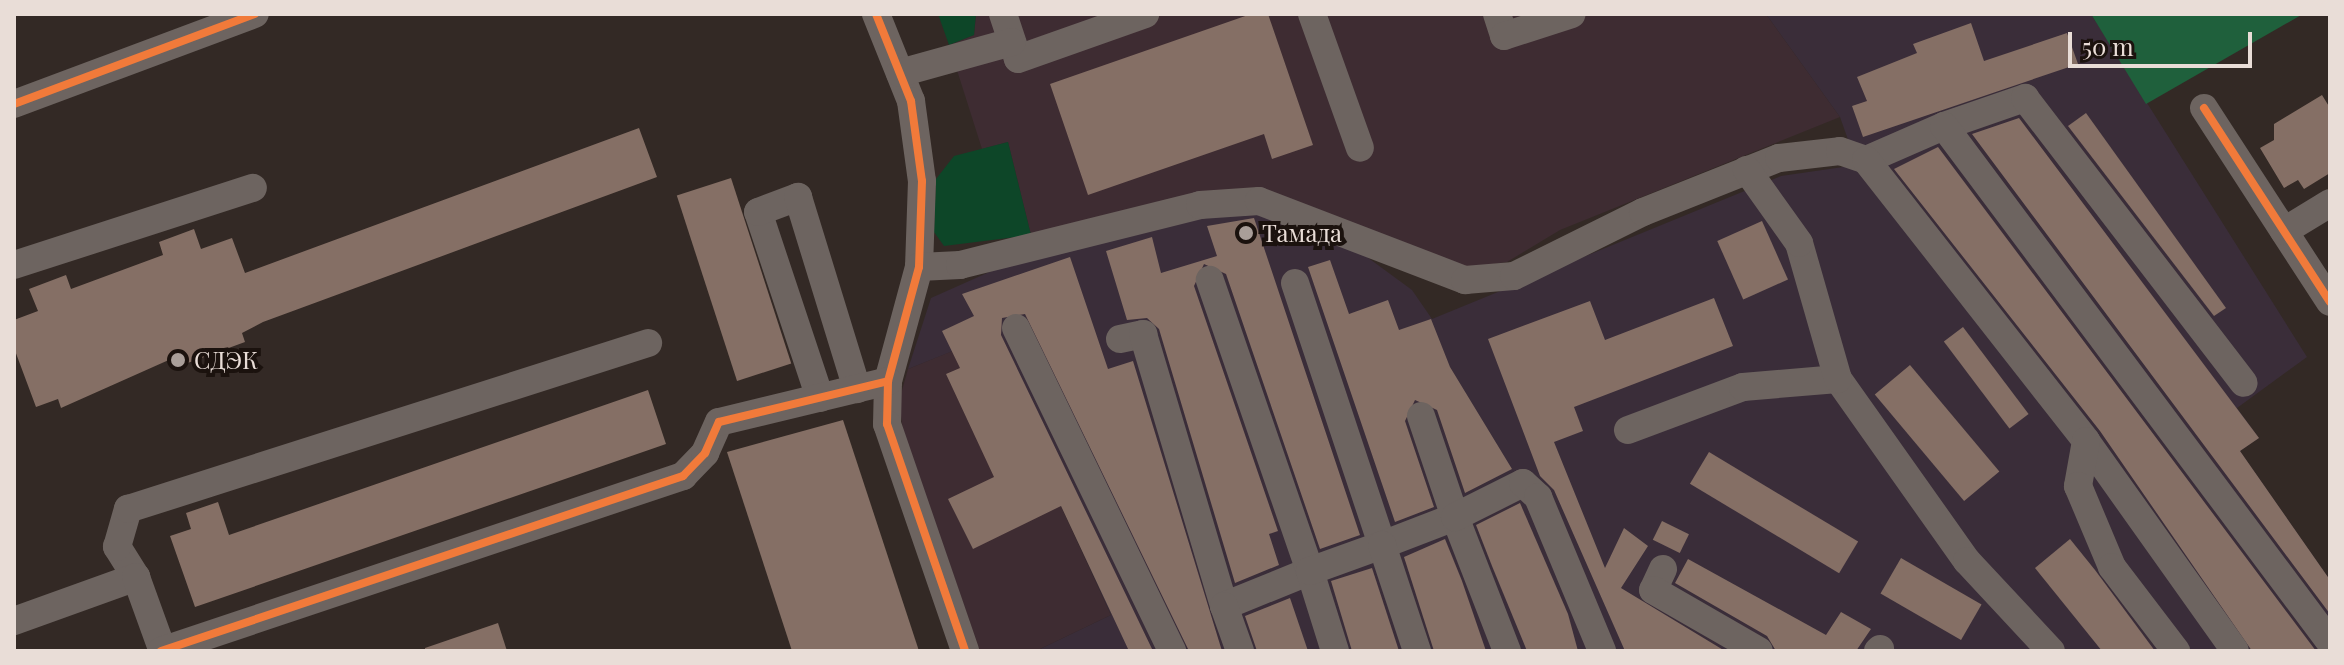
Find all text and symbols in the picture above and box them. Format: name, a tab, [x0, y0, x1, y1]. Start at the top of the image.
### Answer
scale bar	[2072, 16, 2256, 66]
text: 50 m	[2082, 30, 2134, 62]
place label: Тамада	[1262, 219, 1342, 247]
marker: Тамада	[1237, 224, 1255, 242]
place label: СДЭК	[194, 346, 258, 374]
marker: СДЭК	[169, 351, 187, 369]

